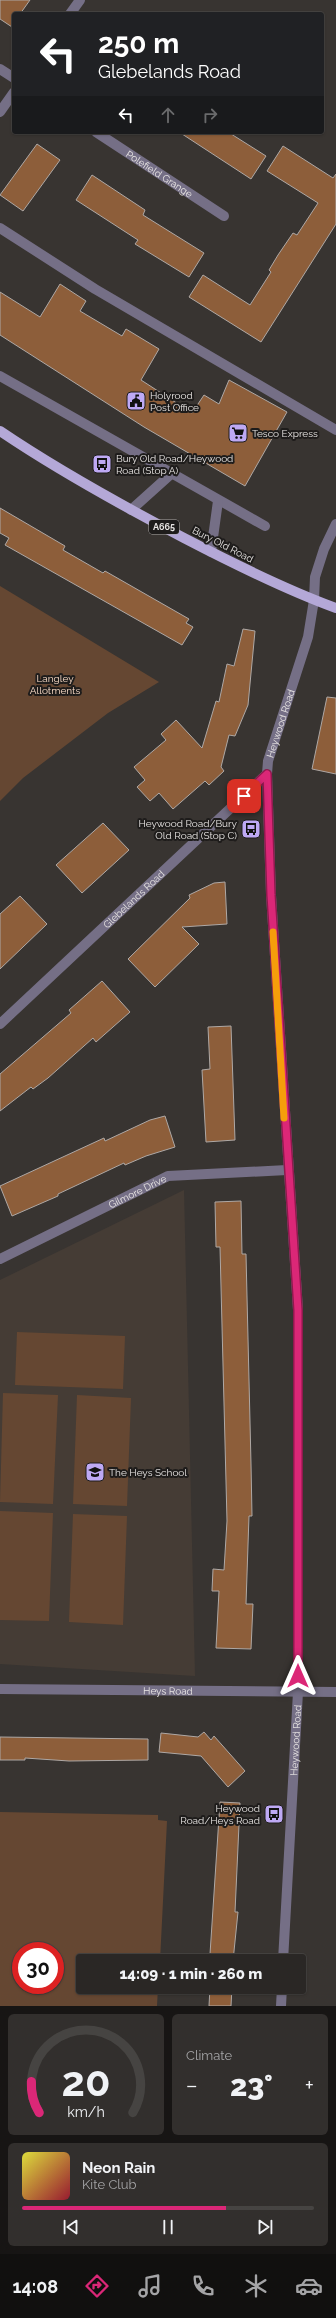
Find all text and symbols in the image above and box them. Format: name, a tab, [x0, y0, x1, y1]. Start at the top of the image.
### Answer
text: 250 m	[98, 27, 179, 60]
icon: left	[32, 28, 84, 80]
text: Glebelands Road	[98, 61, 241, 82]
icon: left	[115, 104, 137, 126]
icon: ahead	[157, 104, 179, 126]
icon: right	[199, 104, 221, 126]
street label: Polefield Grange	[124, 148, 195, 200]
public building icon: Holyrood Post Office	[125, 390, 147, 412]
place label: Holyrood Post Office	[150, 390, 199, 413]
supermarket icon: Tesco Express	[227, 422, 249, 444]
place label: Tesco Express	[252, 428, 318, 439]
bus stop icon: Bury Old Road/Heywood Road (Stop A)	[91, 453, 113, 475]
place label: Bury Old Road/Heywood Road (Stop A)	[116, 453, 233, 476]
road number: A665	[149, 520, 179, 534]
street label: Bury Old Road	[191, 524, 255, 565]
park label: Langley Allotments	[30, 673, 80, 696]
street label: Heywood Road	[264, 688, 297, 759]
pin	[227, 779, 261, 813]
icon: arrive	[233, 785, 255, 807]
place label: Heywood Road/Bury Old Road (Stop C)	[138, 818, 238, 841]
bus stop icon: Heywood Road/Bury Old Road (Stop C)	[240, 818, 262, 840]
street label: Glebelands Road	[101, 868, 167, 930]
street label: Gilmore Drive	[107, 1173, 168, 1211]
school or university icon: The Heys School	[84, 1461, 106, 1483]
place label: The Heys School	[109, 1467, 187, 1478]
position arrow	[277, 1655, 319, 1697]
street label: Heys Road	[143, 1685, 193, 1697]
street label: Heywood Road	[288, 1705, 303, 1776]
place label: Heywood Road/Heys Road	[180, 1803, 260, 1826]
bus stop icon: Heywood Road/Heys Road	[263, 1803, 285, 1825]
speed limit sign: 30	[12, 1942, 64, 1994]
text: 14:09 · 1 min · 260 m	[120, 1965, 262, 1983]
text: Climate	[186, 2048, 232, 2063]
text: 20	[62, 2056, 110, 2105]
text: 23°	[230, 2068, 273, 2103]
text: −	[186, 2072, 198, 2098]
text: +	[305, 2072, 314, 2098]
text: km/h	[67, 2103, 105, 2119]
text: Neon Rain	[82, 2159, 155, 2177]
text: Kite Club	[82, 2177, 137, 2192]
icon: previous	[60, 2216, 82, 2238]
icon: pause	[157, 2216, 179, 2238]
icon: next	[254, 2216, 276, 2238]
icon: directions	[83, 2272, 111, 2300]
icon: music	[136, 2272, 164, 2300]
icon: phone	[189, 2272, 217, 2300]
icon: climate	[242, 2272, 270, 2300]
icon: car	[295, 2272, 323, 2300]
text: 14:08	[13, 2276, 58, 2297]

